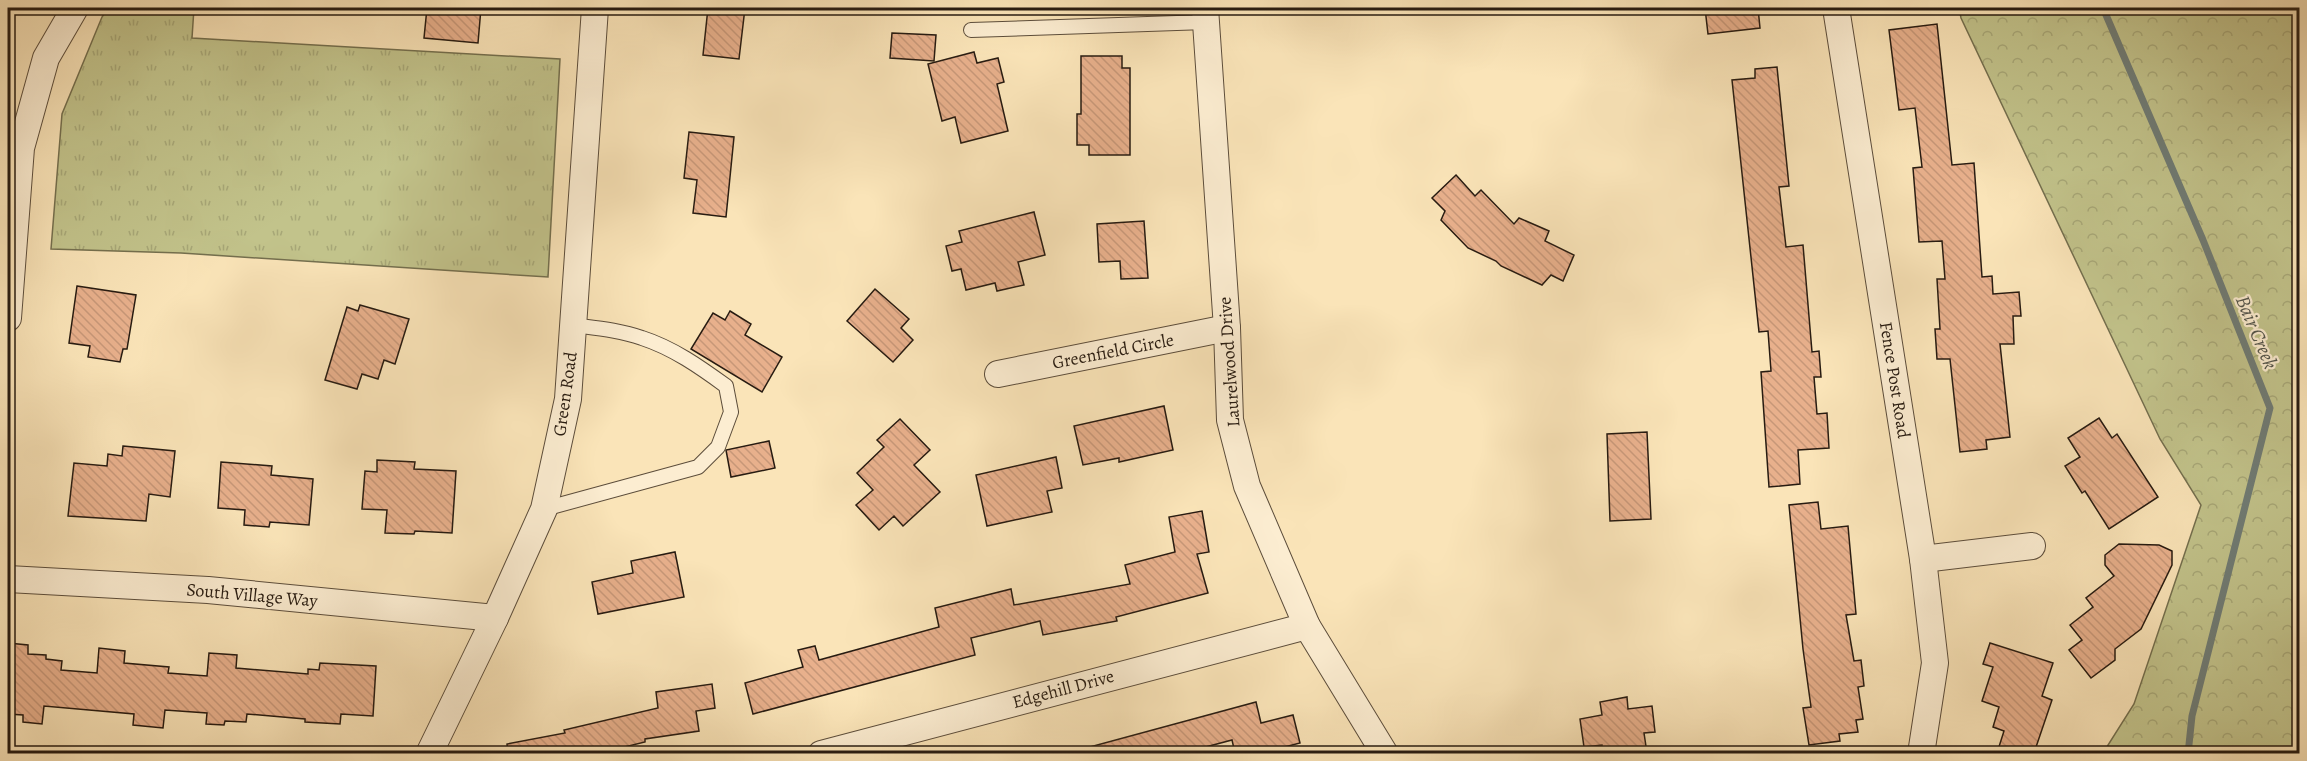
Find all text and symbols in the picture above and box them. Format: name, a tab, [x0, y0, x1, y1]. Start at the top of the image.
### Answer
water label: Bair Creek	[2229, 291, 2284, 373]
street label: Laurelwood Drive	[1212, 296, 1246, 428]
street label: Fence Post Road	[1874, 320, 1916, 440]
street label: Greenfield Circle	[1050, 327, 1176, 375]
street label: Green Road	[547, 350, 583, 438]
street label: South Village Way	[185, 577, 320, 613]
street label: Edgehill Drive	[1009, 664, 1117, 714]

